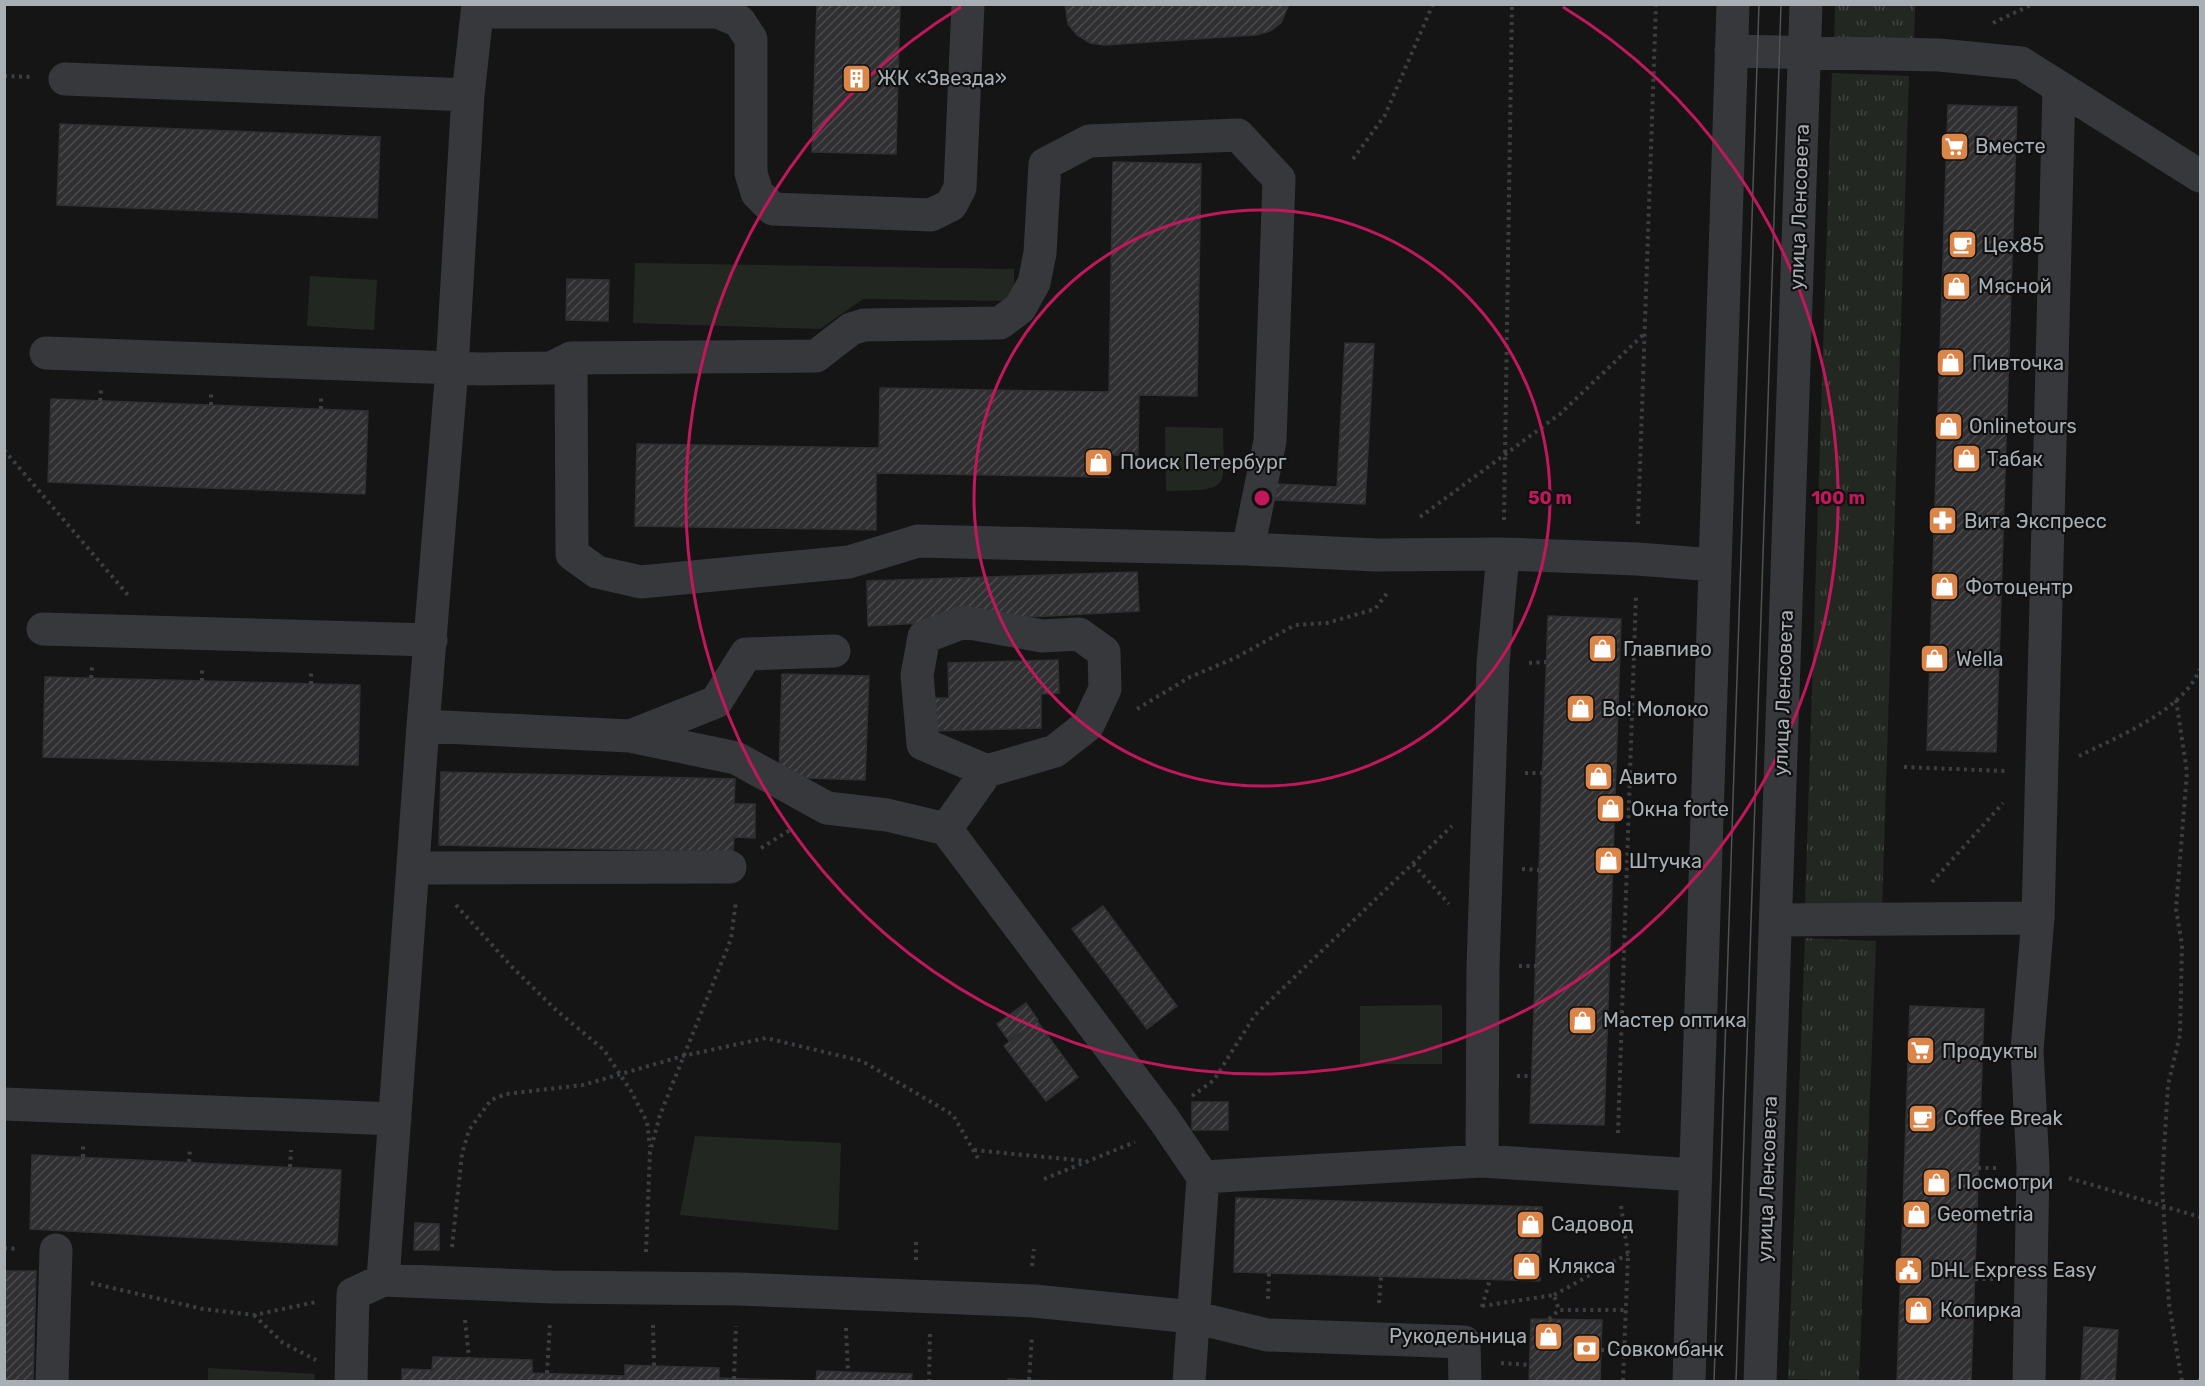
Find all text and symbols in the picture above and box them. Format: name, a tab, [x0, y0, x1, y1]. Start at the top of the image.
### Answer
building icon: ЖК «Звезда»	[840, 62, 872, 94]
place label: ЖК «Звезда»	[877, 66, 1007, 90]
street label: улица Ленсовета	[1784, 124, 1814, 290]
supermarket icon: Вместе	[1938, 130, 1970, 162]
place label: Вместе	[1975, 134, 2046, 158]
cafe icon: Цех85	[1946, 229, 1978, 261]
place label: Цех85	[1983, 233, 2044, 257]
shop icon: Мясной	[1941, 270, 1973, 302]
place label: Мясной	[1978, 274, 2052, 298]
shop icon: Пивточка	[1935, 347, 1967, 379]
place label: Пивточка	[1972, 351, 2064, 375]
shop icon: Onlinetours	[1932, 410, 1964, 442]
place label: Onlinetours	[1969, 414, 2077, 438]
shop icon: Табак	[1950, 443, 1982, 475]
shop icon: Поиск Петербург	[1083, 446, 1115, 478]
place label: Табак	[1987, 447, 2043, 471]
place label: Поиск Петербург	[1120, 450, 1287, 474]
text: 50 m	[1528, 487, 1572, 509]
text: 100 m	[1811, 487, 1865, 509]
centre of rings	[1252, 488, 1272, 508]
pharmacy icon: Вита Экспресс	[1927, 505, 1959, 537]
place label: Вита Экспресс	[1964, 509, 2107, 533]
shop icon: Фотоцентр	[1928, 571, 1960, 603]
place label: Фотоцентр	[1965, 575, 2073, 599]
street label: улица Ленсовета	[1768, 610, 1798, 776]
shop icon: Главпиво	[1586, 633, 1618, 665]
place label: Главпиво	[1623, 637, 1712, 661]
shop icon: Wella	[1919, 643, 1951, 675]
place label: Wella	[1956, 647, 2004, 671]
shop icon: Во! Молоко	[1565, 693, 1597, 725]
place label: Во! Молоко	[1602, 697, 1709, 721]
shop icon: Авито	[1582, 761, 1614, 793]
place label: Авито	[1619, 765, 1678, 789]
shop icon: Окна forte	[1594, 793, 1626, 825]
place label: Окна forte	[1631, 797, 1729, 821]
shop icon: Штучка	[1592, 845, 1624, 877]
place label: Штучка	[1629, 849, 1702, 873]
shop icon: Мастер оптика	[1566, 1004, 1598, 1036]
place label: Мастер оптика	[1603, 1008, 1747, 1032]
supermarket icon: Продукты	[1905, 1035, 1937, 1067]
place label: Продукты	[1942, 1039, 2038, 1063]
street label: улица Ленсовета	[1752, 1096, 1782, 1262]
cafe icon: Coffee Break	[1907, 1102, 1939, 1134]
place label: Coffee Break	[1944, 1106, 2064, 1130]
shop icon: Посмотри	[1920, 1166, 1952, 1198]
place label: Посмотри	[1957, 1170, 2053, 1194]
shop icon: Geometria	[1900, 1198, 1932, 1230]
place label: Geometria	[1937, 1202, 2034, 1226]
shop icon: Садовод	[1514, 1208, 1546, 1240]
place label: Садовод	[1551, 1212, 1634, 1236]
shop icon: Клякса	[1511, 1250, 1543, 1282]
place label: Клякса	[1548, 1254, 1616, 1278]
public building icon: DHL Express Easy	[1893, 1254, 1925, 1286]
place label: DHL Express Easy	[1930, 1258, 2096, 1282]
shop icon: Копирка	[1903, 1294, 1935, 1326]
place label: Копирка	[1940, 1298, 2021, 1322]
shop icon: Рукодельница	[1532, 1320, 1564, 1352]
place label: Рукодельница	[1389, 1324, 1527, 1348]
bank icon: Совкомбанк	[1570, 1333, 1602, 1365]
place label: Совкомбанк	[1607, 1337, 1724, 1361]

